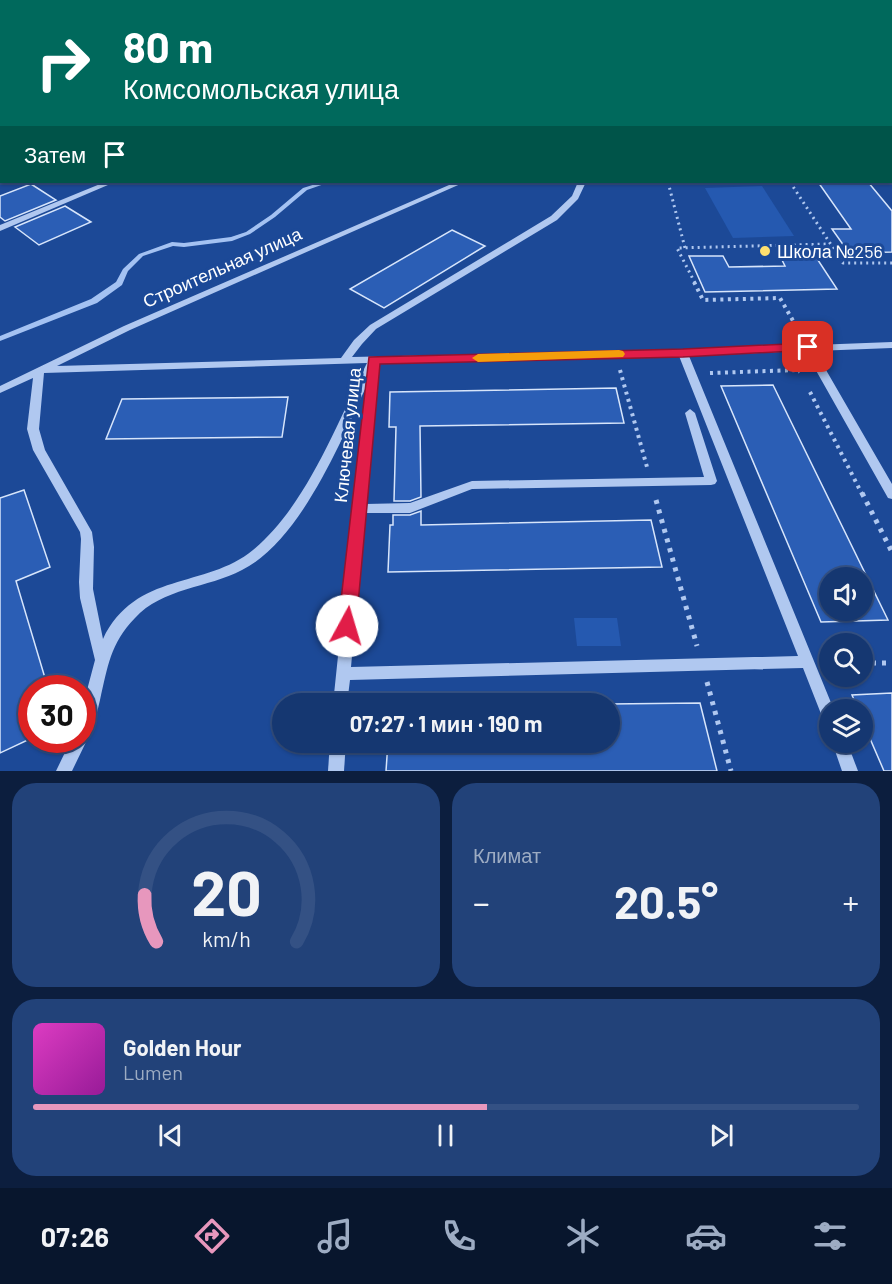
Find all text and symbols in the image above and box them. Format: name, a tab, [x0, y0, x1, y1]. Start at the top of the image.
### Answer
text: 80 m	[123, 21, 213, 71]
icon: right	[24, 24, 102, 102]
text: Комсомольская улица	[123, 72, 399, 104]
icon: arrive	[98, 138, 131, 171]
text: Затем	[24, 141, 86, 167]
street label: Строительная улица	[139, 222, 306, 312]
place label: Школа №256	[777, 240, 883, 262]
marker: Школа №256	[758, 244, 772, 258]
pin	[782, 321, 833, 372]
icon: arrive	[791, 330, 824, 363]
street label: Ключевая улица	[329, 365, 365, 504]
map controls	[819, 567, 873, 753]
button: sound	[819, 567, 873, 621]
position arrow	[315, 594, 379, 658]
button: search	[819, 633, 873, 687]
speed limit sign: 30	[18, 675, 96, 753]
button: layers	[819, 699, 873, 753]
text: 07:27 · 1 мин · 190 m	[350, 710, 542, 736]
text: Климат	[473, 843, 541, 867]
text: 20	[191, 854, 261, 928]
text: 20.5°	[614, 874, 718, 928]
text: −	[473, 882, 490, 922]
text: +	[843, 882, 859, 922]
text: km/h	[202, 926, 250, 951]
text: Golden Hour	[123, 1034, 241, 1060]
text: Lumen	[123, 1060, 183, 1084]
icon: previous	[154, 1119, 187, 1152]
icon: pause	[429, 1119, 462, 1152]
icon: next	[705, 1119, 738, 1152]
icon: directions	[191, 1215, 233, 1257]
icon: music	[314, 1215, 356, 1257]
icon: phone	[438, 1215, 480, 1257]
icon: climate	[562, 1215, 604, 1257]
icon: car	[685, 1215, 727, 1257]
icon: filters	[809, 1215, 851, 1257]
text: 07:26	[41, 1220, 109, 1252]

